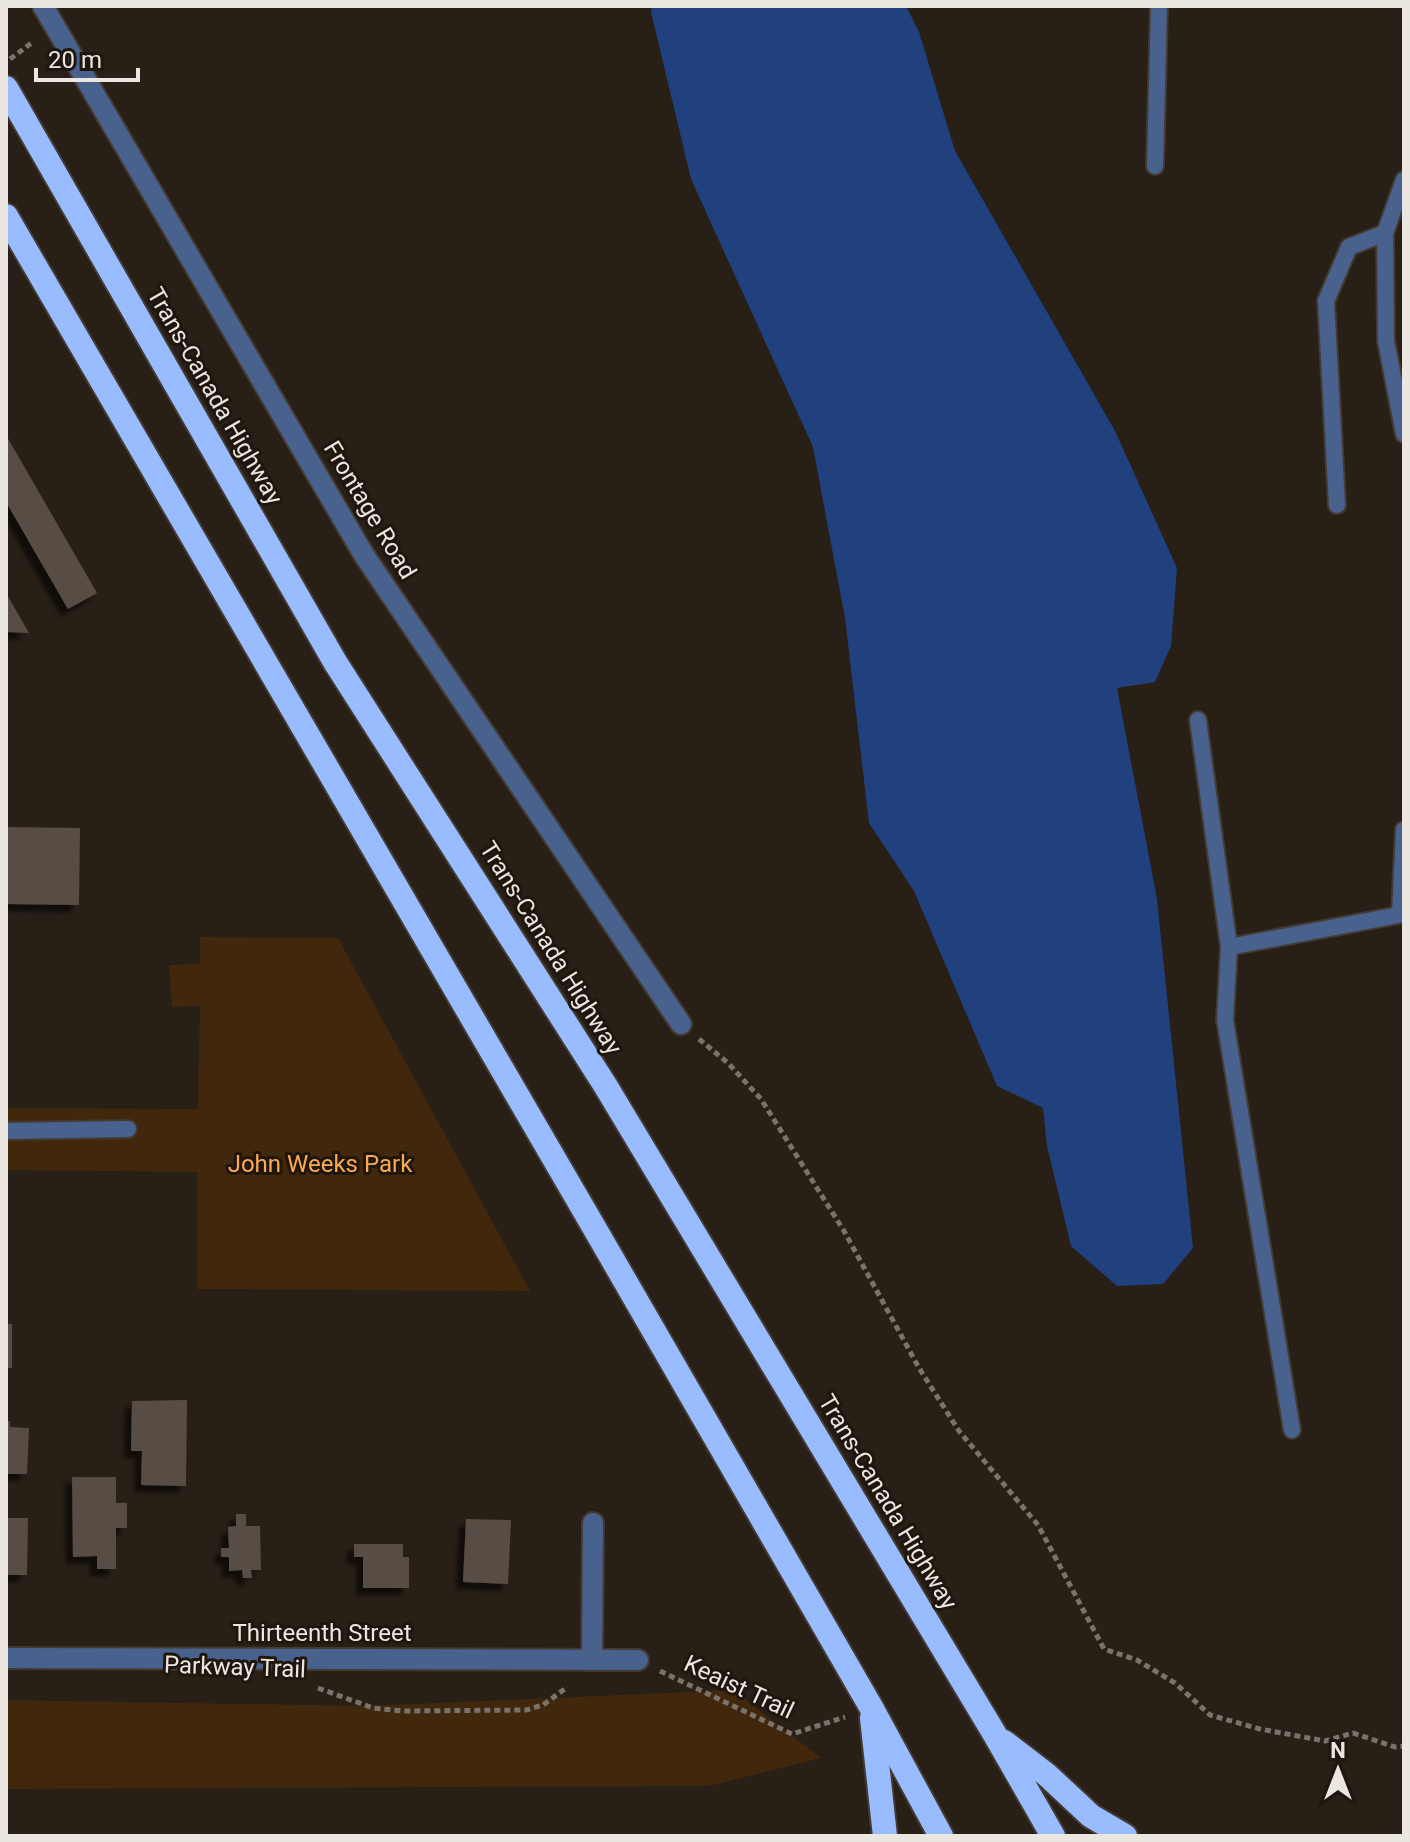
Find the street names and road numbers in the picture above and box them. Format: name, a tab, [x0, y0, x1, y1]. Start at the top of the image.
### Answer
street label: Trans-Canada Highway	[141, 283, 289, 510]
street label: Frontage Road	[318, 436, 422, 584]
street label: Trans-Canada Highway	[474, 836, 628, 1060]
street label: Trans-Canada Highway	[813, 1389, 964, 1615]
street label: Thirteenth Street	[233, 1619, 412, 1647]
street label: Keaist Trail	[680, 1649, 798, 1725]
street label: Parkway Trail	[164, 1651, 306, 1683]

